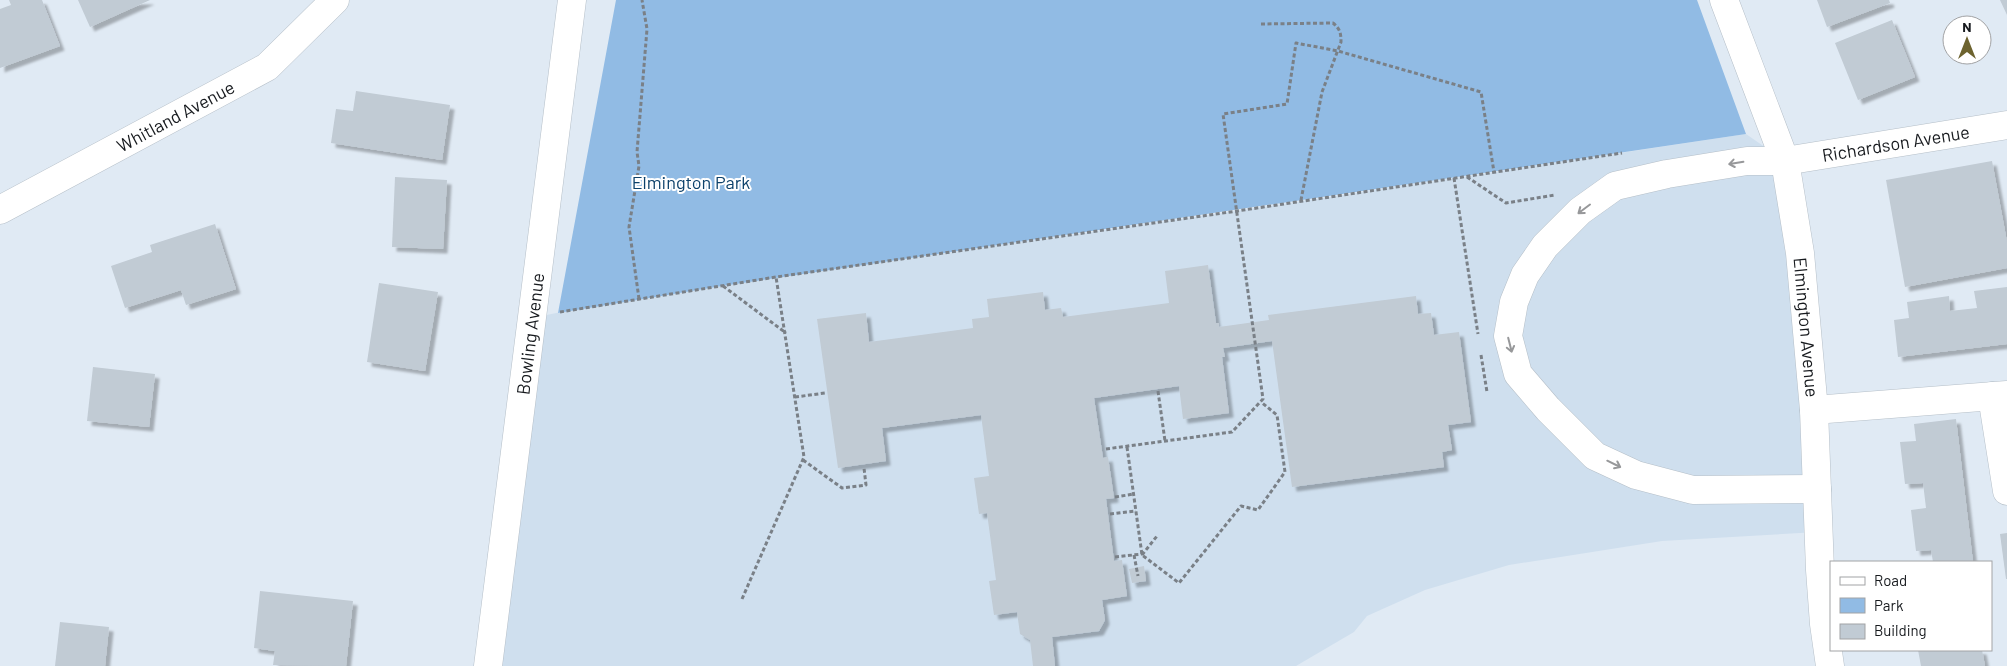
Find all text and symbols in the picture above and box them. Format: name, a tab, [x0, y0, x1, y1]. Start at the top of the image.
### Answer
north arrow	[1942, 15, 1992, 65]
text: N	[1962, 18, 1972, 35]
street label: Whitland Avenue	[113, 76, 238, 157]
street label: Richardson Avenue	[1820, 120, 1971, 166]
one-way arrow	[1729, 158, 1745, 168]
park label: Elmington Park	[632, 171, 750, 193]
one-way arrow	[1577, 204, 1591, 214]
street label: Elmington Avenue	[1789, 256, 1824, 398]
street label: Bowling Avenue	[511, 271, 549, 396]
one-way arrow	[1506, 337, 1516, 353]
one-way arrow	[1606, 460, 1621, 470]
legend	[1830, 561, 1992, 651]
text: Road	[1874, 571, 1907, 589]
text: Park	[1874, 596, 1904, 614]
text: Building	[1874, 621, 1927, 639]

